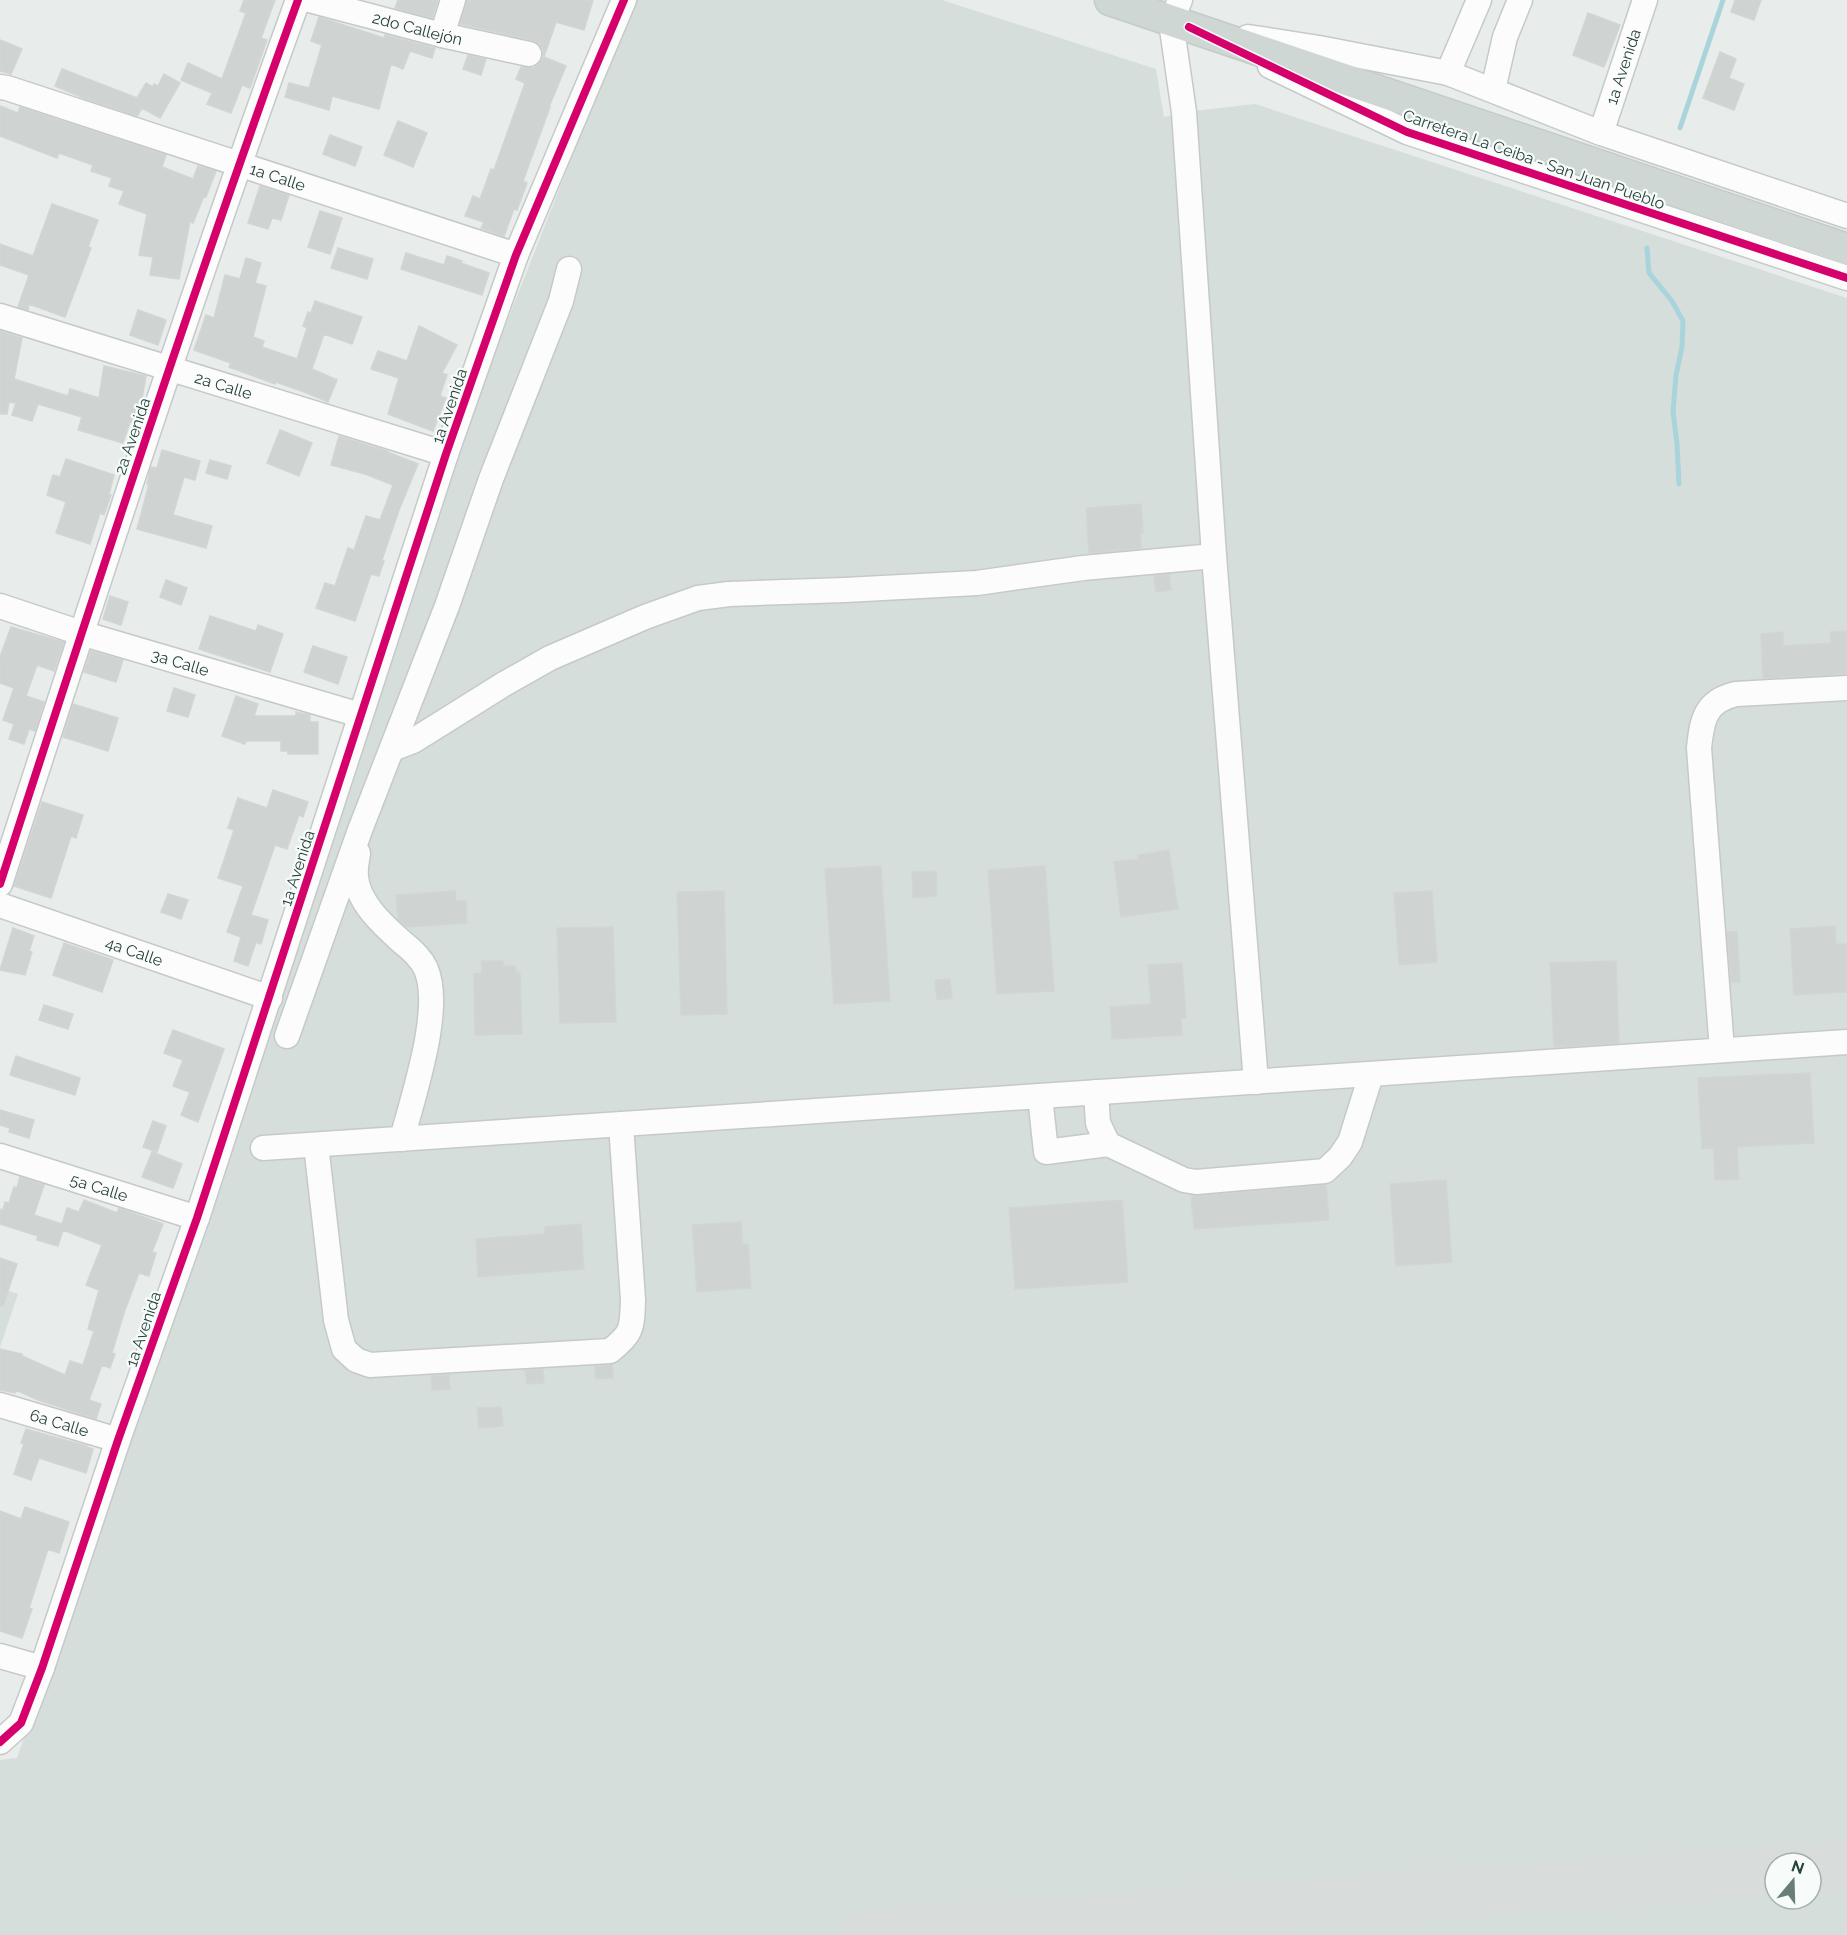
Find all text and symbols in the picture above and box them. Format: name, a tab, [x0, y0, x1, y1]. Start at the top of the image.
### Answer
street label: 2do Callejón	[370, 8, 464, 49]
street label: 1a Avenida	[1602, 26, 1645, 107]
street label: Carretera La Ceiba - San Juan Pueblo	[1400, 106, 1667, 213]
street label: 1a Calle	[247, 159, 308, 195]
street label: 1a Avenida	[428, 366, 471, 446]
street label: 2a Calle	[192, 368, 254, 403]
street label: 2a Avenida	[110, 395, 154, 477]
street label: 3a Calle	[149, 645, 211, 680]
street label: 1a Avenida	[276, 828, 319, 908]
street label: 4a Calle	[103, 933, 165, 970]
street label: 5a Calle	[68, 1170, 130, 1206]
street label: 1a Avenida	[122, 1289, 165, 1369]
street label: 6a Calle	[28, 1405, 91, 1441]
north arrow	[1763, 1851, 1823, 1911]
text: N	[1789, 1856, 1807, 1878]

